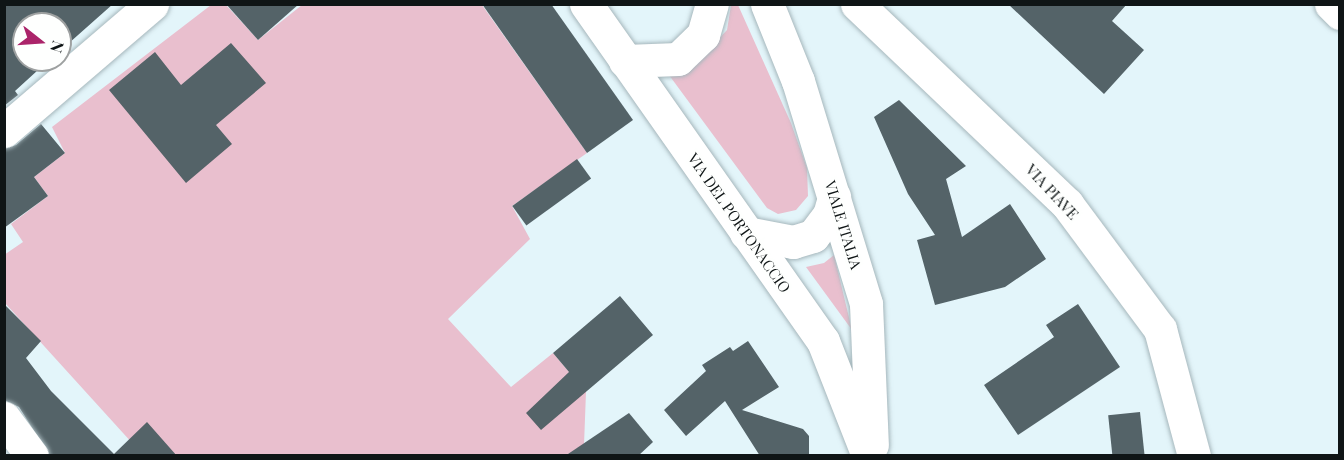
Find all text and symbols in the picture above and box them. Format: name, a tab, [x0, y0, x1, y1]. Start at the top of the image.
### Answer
north arrow	[12, 12, 72, 72]
text: N	[46, 38, 70, 55]
street label: VIA DEL PORTONACCIO	[684, 150, 794, 296]
street label: VIA PIAVE	[1022, 161, 1082, 223]
street label: VIALE ITALIA	[821, 179, 865, 271]

